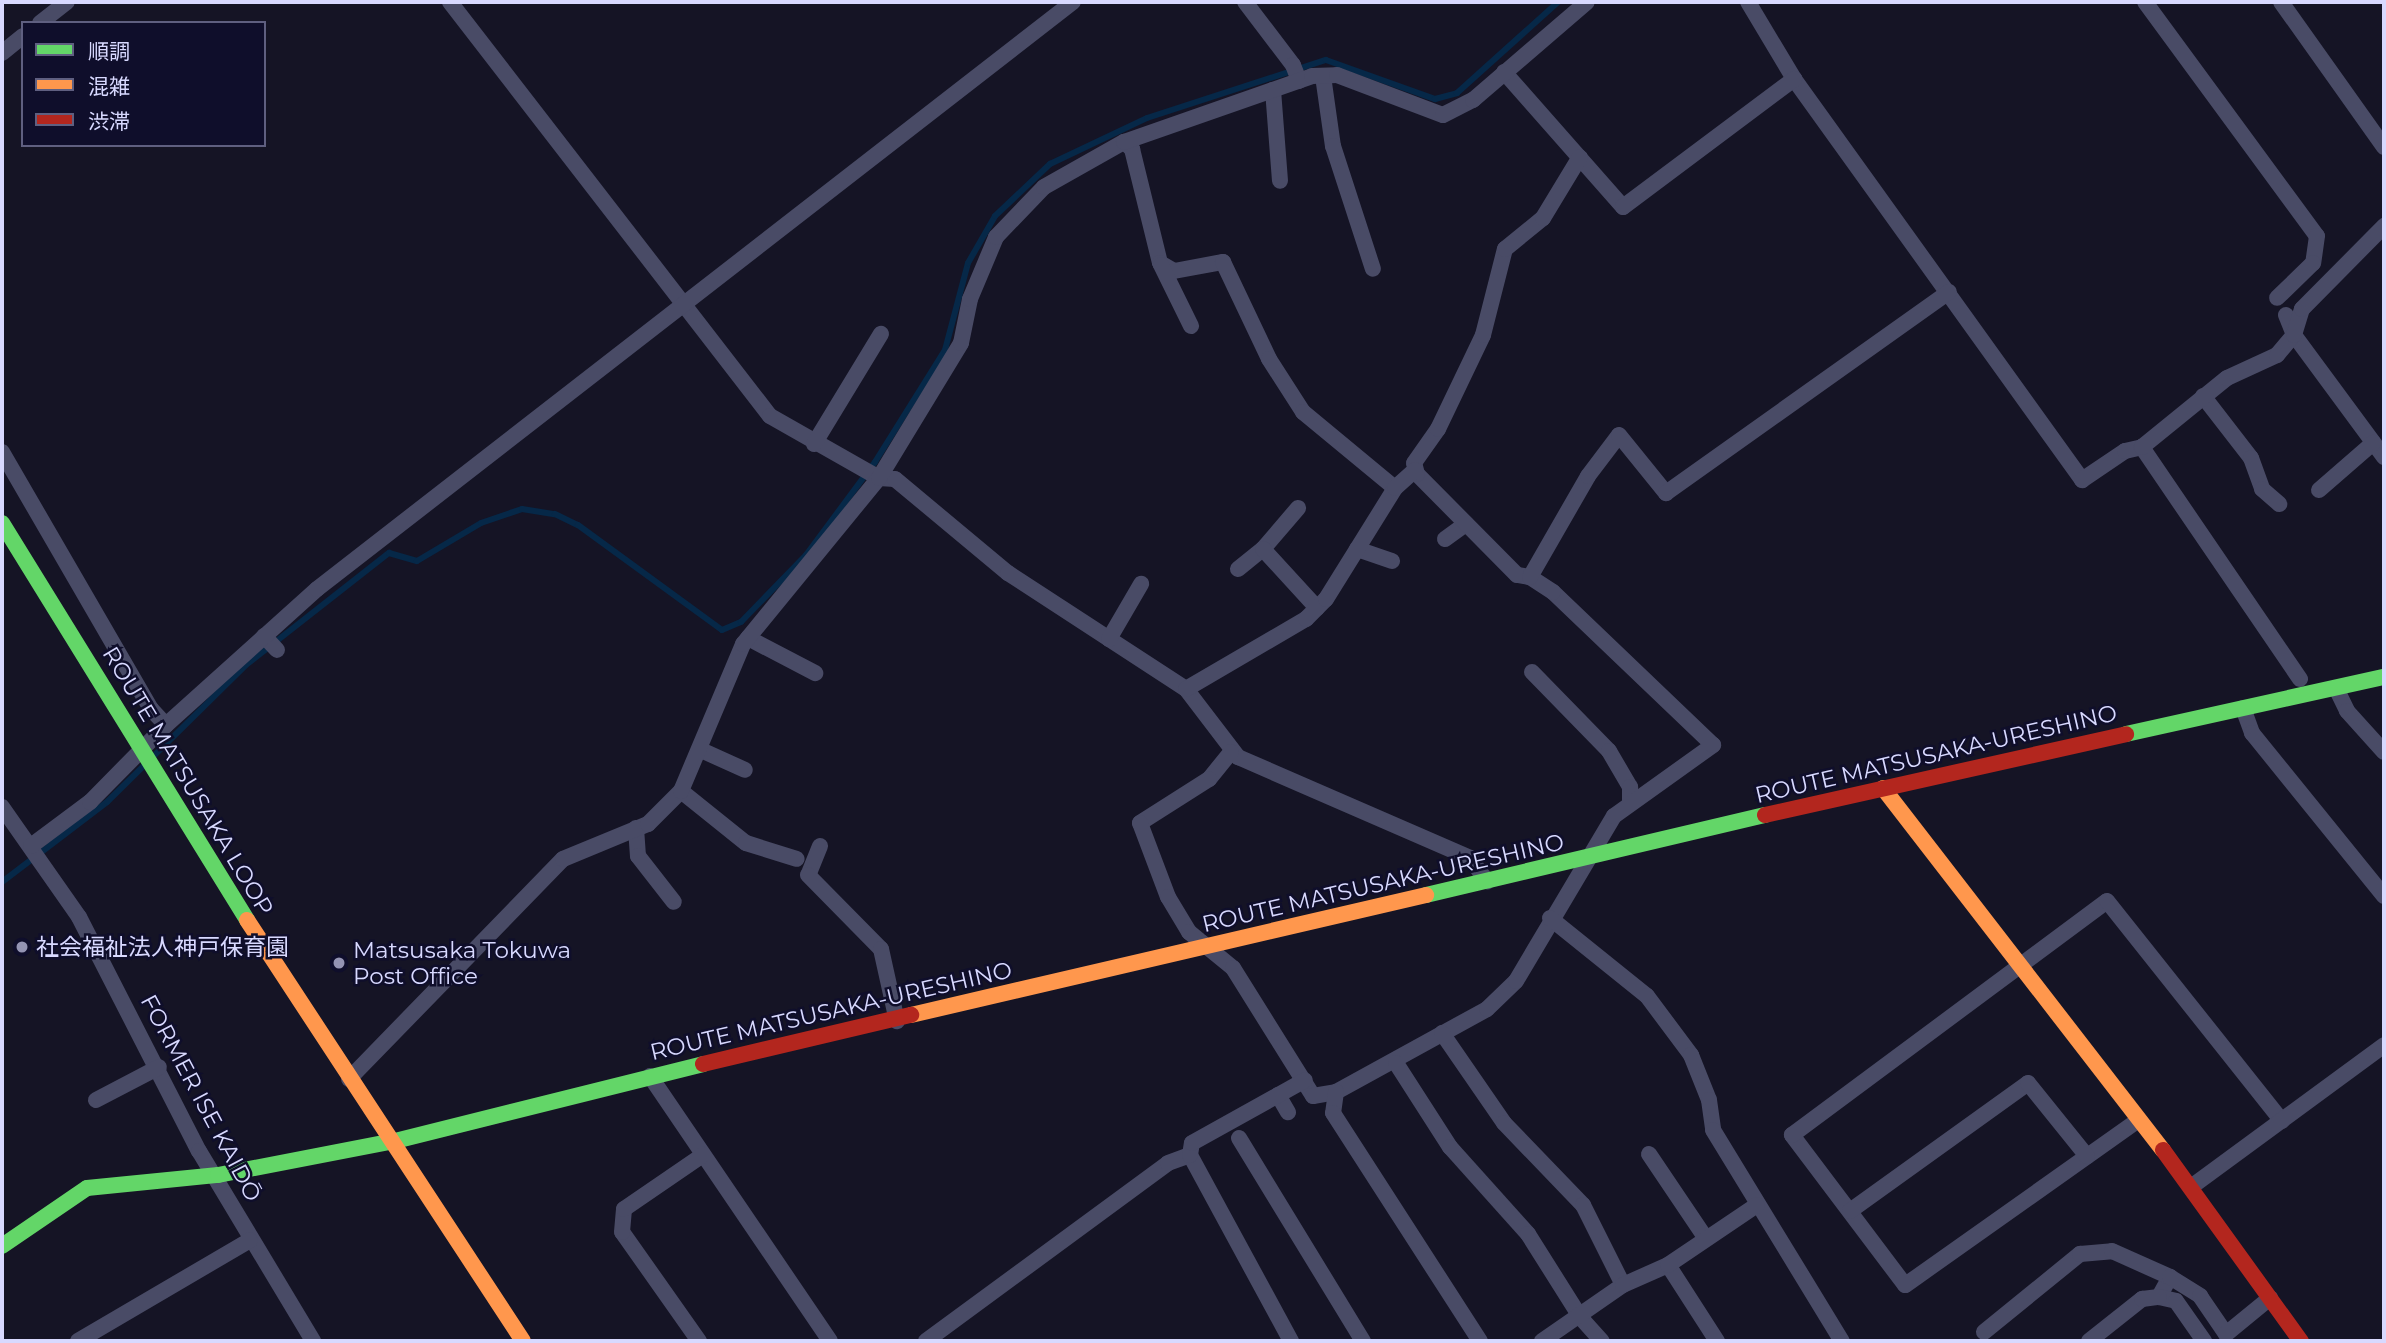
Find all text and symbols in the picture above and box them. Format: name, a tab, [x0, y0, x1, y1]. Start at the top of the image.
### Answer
legend	[21, 21, 266, 147]
text: 順調	[88, 39, 130, 64]
text: 混雑	[88, 74, 130, 99]
text: 渋滞	[88, 109, 130, 134]
street label: ROUTE MATSUSAKA LOOP	[97, 642, 279, 920]
street label: ROUTE MATSUSAKA-URESHINO	[1752, 699, 2120, 809]
street label: ROUTE MATSUSAKA-URESHINO	[1199, 828, 1567, 938]
place label: 社会福祉法人神戸保育園	[36, 933, 289, 961]
place label: Matsusaka Tokuwa Post Office	[353, 936, 571, 990]
marker: 社会福祉法人神戸保育園	[14, 939, 30, 955]
marker: Matsusaka Tokuwa Post Office	[331, 955, 347, 971]
street label: ROUTE MATSUSAKA-URESHINO	[647, 956, 1015, 1066]
street label: FORMER ISE KAIDŌ	[135, 990, 267, 1206]

